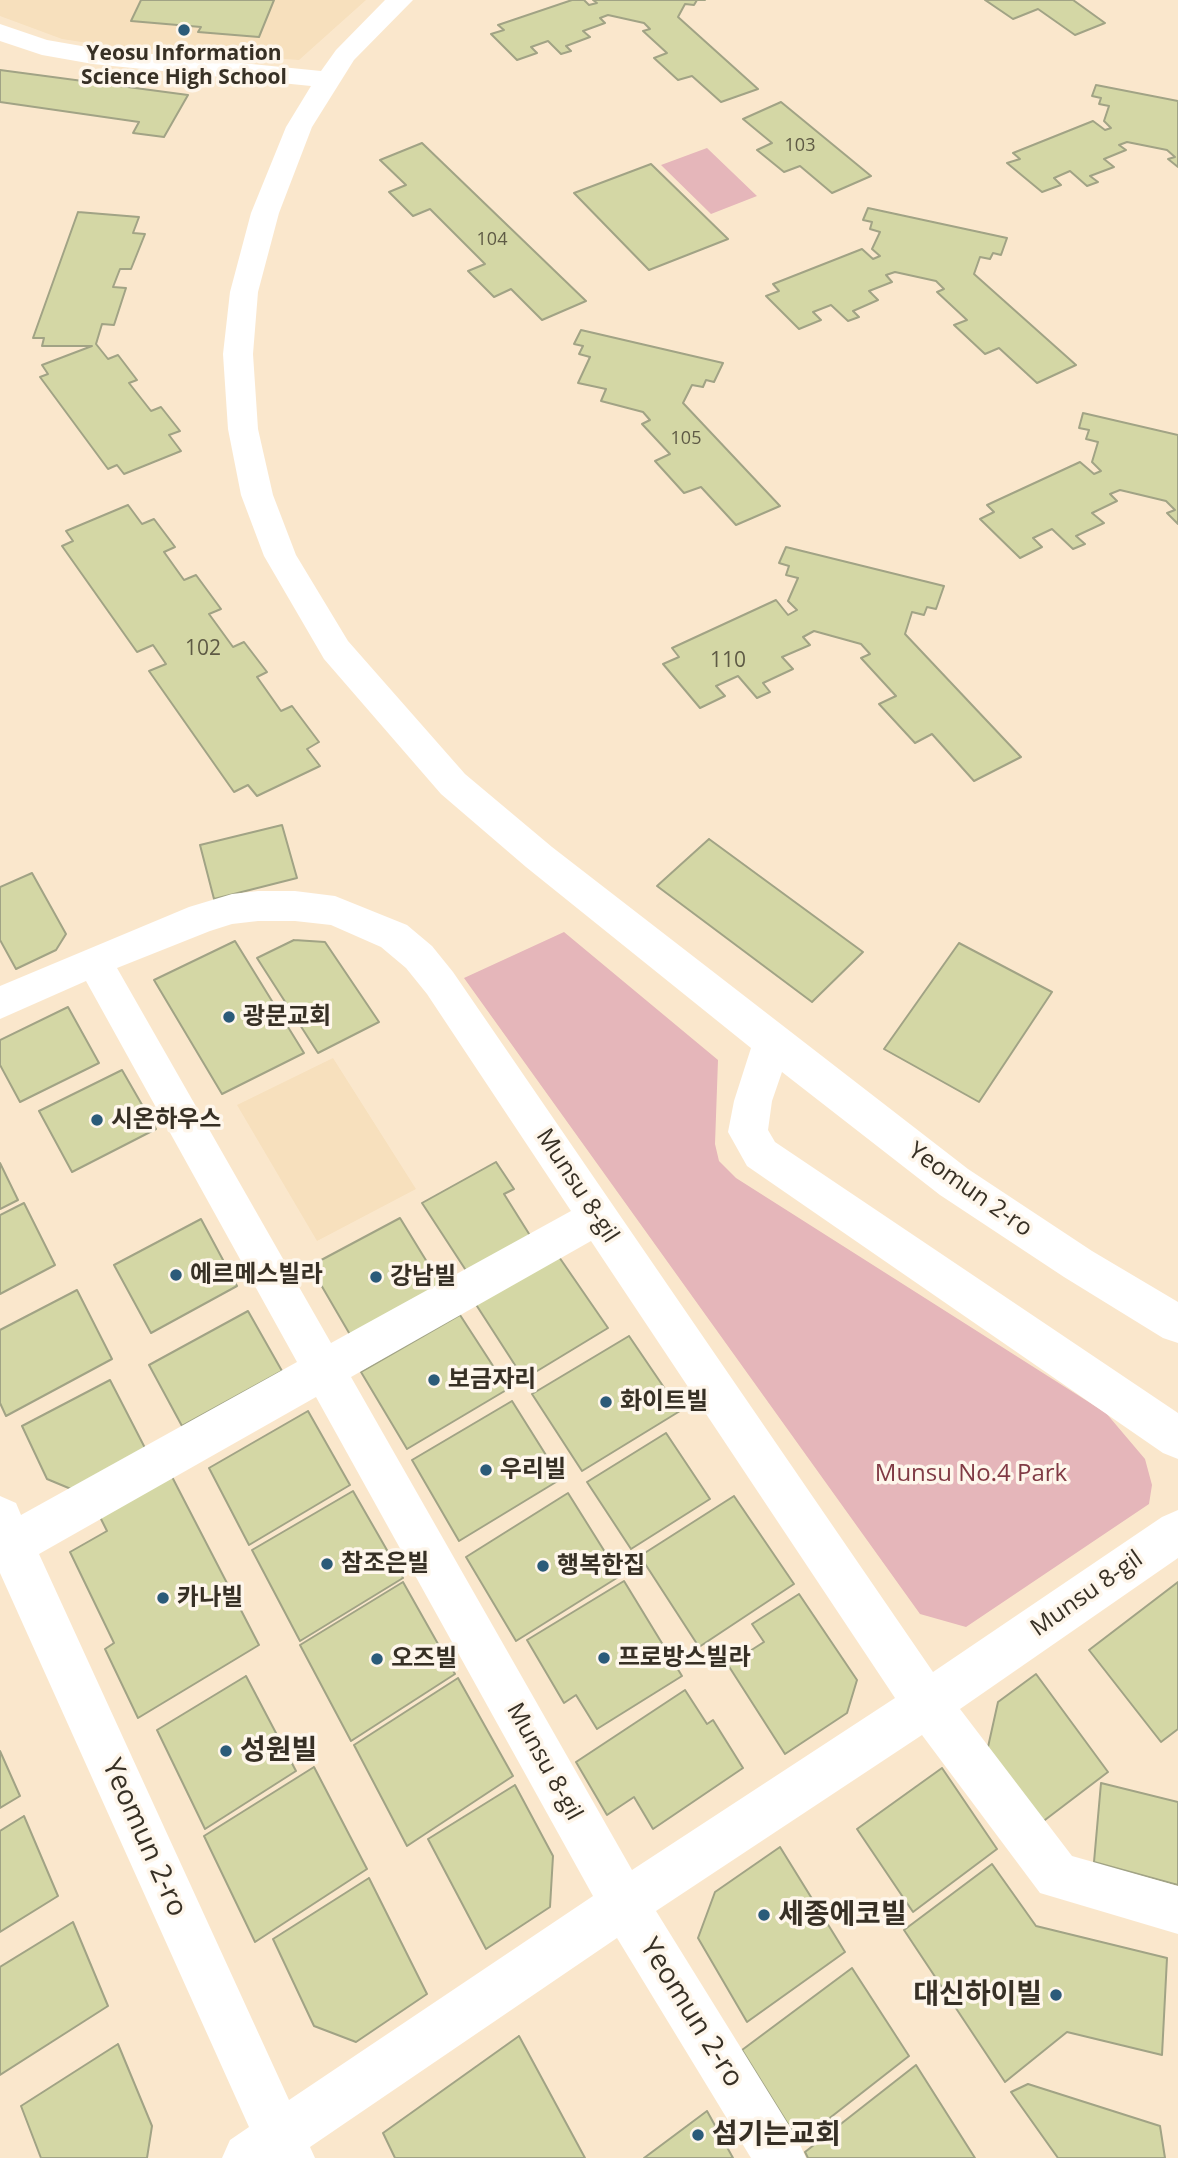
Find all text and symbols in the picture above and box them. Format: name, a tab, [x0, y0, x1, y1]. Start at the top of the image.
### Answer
marker: Yeosu Information Science High School	[176, 22, 192, 38]
place label: Yeosu Information Science High School	[81, 41, 287, 91]
house number: 103	[785, 135, 815, 157]
house number: 104	[477, 229, 507, 251]
house number: 105	[671, 428, 701, 450]
house number: 102	[185, 636, 221, 662]
house number: 110	[710, 648, 746, 674]
place label: 광문교회	[243, 1003, 331, 1031]
marker: 광문교회	[221, 1009, 237, 1025]
place label: 시온하우스	[111, 1106, 221, 1134]
marker: 시온하우스	[89, 1112, 105, 1128]
street label: Munsu 8-gil	[530, 1124, 624, 1248]
street label: Yeomun 2-ro	[902, 1137, 1038, 1243]
place label: 에르메스빌라	[190, 1261, 322, 1289]
place label: 강남빌	[390, 1263, 456, 1291]
marker: 에르메스빌라	[168, 1267, 184, 1283]
marker: 강남빌	[368, 1269, 384, 1285]
place label: 보금자리	[448, 1366, 536, 1394]
marker: 보금자리	[426, 1372, 442, 1388]
place label: 화이트빌	[620, 1388, 708, 1416]
marker: 화이트빌	[598, 1394, 614, 1410]
place label: 우리빌	[500, 1456, 566, 1484]
park label: Munsu No.4 Park	[875, 1460, 1067, 1488]
marker: 우리빌	[478, 1462, 494, 1478]
street label: Munsu 8-gil	[1025, 1545, 1149, 1643]
place label: 참조은빌	[341, 1550, 429, 1578]
place label: 행복한집	[557, 1552, 645, 1580]
marker: 참조은빌	[319, 1556, 335, 1572]
marker: 행복한집	[535, 1558, 551, 1574]
place label: 카나빌	[177, 1584, 243, 1612]
marker: 카나빌	[155, 1590, 171, 1606]
place label: 프로방스빌라	[618, 1644, 750, 1672]
place label: 오즈빌	[391, 1645, 457, 1673]
marker: 프로방스빌라	[596, 1650, 612, 1666]
marker: 오즈빌	[369, 1651, 385, 1667]
street label: Munsu 8-gil	[500, 1698, 588, 1826]
place label: 성원빌	[240, 1734, 317, 1768]
marker: 성원빌	[218, 1743, 234, 1759]
street label: Yeomun 2-ro	[94, 1754, 194, 1922]
place label: 세종에코빌	[778, 1898, 907, 1932]
marker: 세종에코빌	[756, 1907, 772, 1923]
street label: Yeomun 2-ro	[632, 1932, 750, 2094]
place label: 대신하이빌	[913, 1978, 1042, 2012]
marker: 대신하이빌	[1048, 1987, 1064, 2003]
place label: 섬기는교회	[712, 2118, 841, 2152]
marker: 섬기는교회	[690, 2127, 706, 2143]

